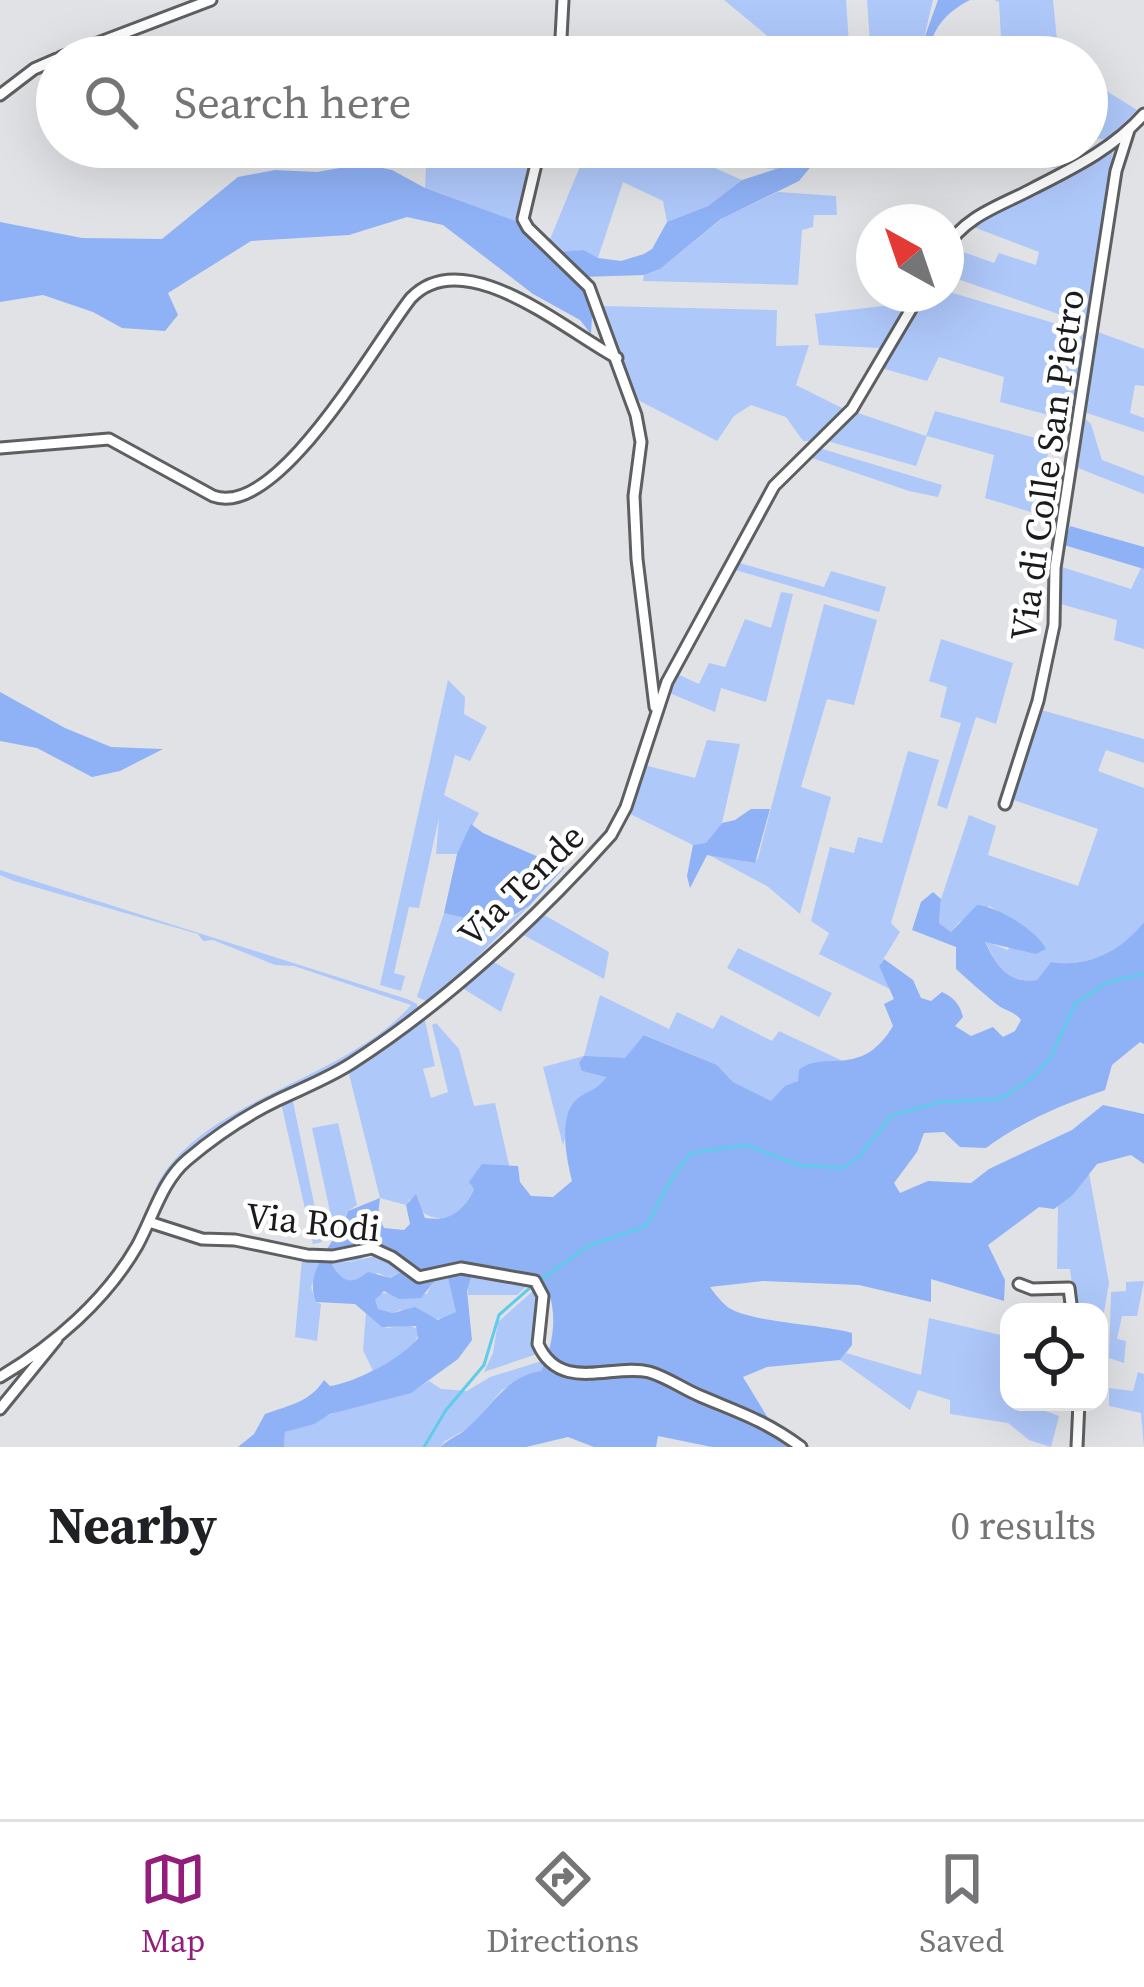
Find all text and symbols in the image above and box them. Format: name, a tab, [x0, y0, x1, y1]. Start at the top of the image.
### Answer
search box	[36, 36, 1108, 168]
icon: search	[78, 69, 144, 135]
text: Search here	[174, 71, 411, 133]
north arrow	[856, 204, 964, 312]
street label: Via di Colle San Pietro	[998, 286, 1096, 644]
street label: Via Tende	[447, 812, 595, 958]
street label: Via Rodi	[244, 1191, 382, 1253]
map controls	[1000, 1303, 1108, 1411]
button: locate	[1000, 1303, 1108, 1411]
text: Nearby	[48, 1490, 217, 1560]
text: 0 results	[951, 1499, 1096, 1552]
tab: Map	[140, 1846, 206, 1963]
tab: Directions	[486, 1846, 639, 1963]
tab: Saved	[919, 1846, 1004, 1963]

